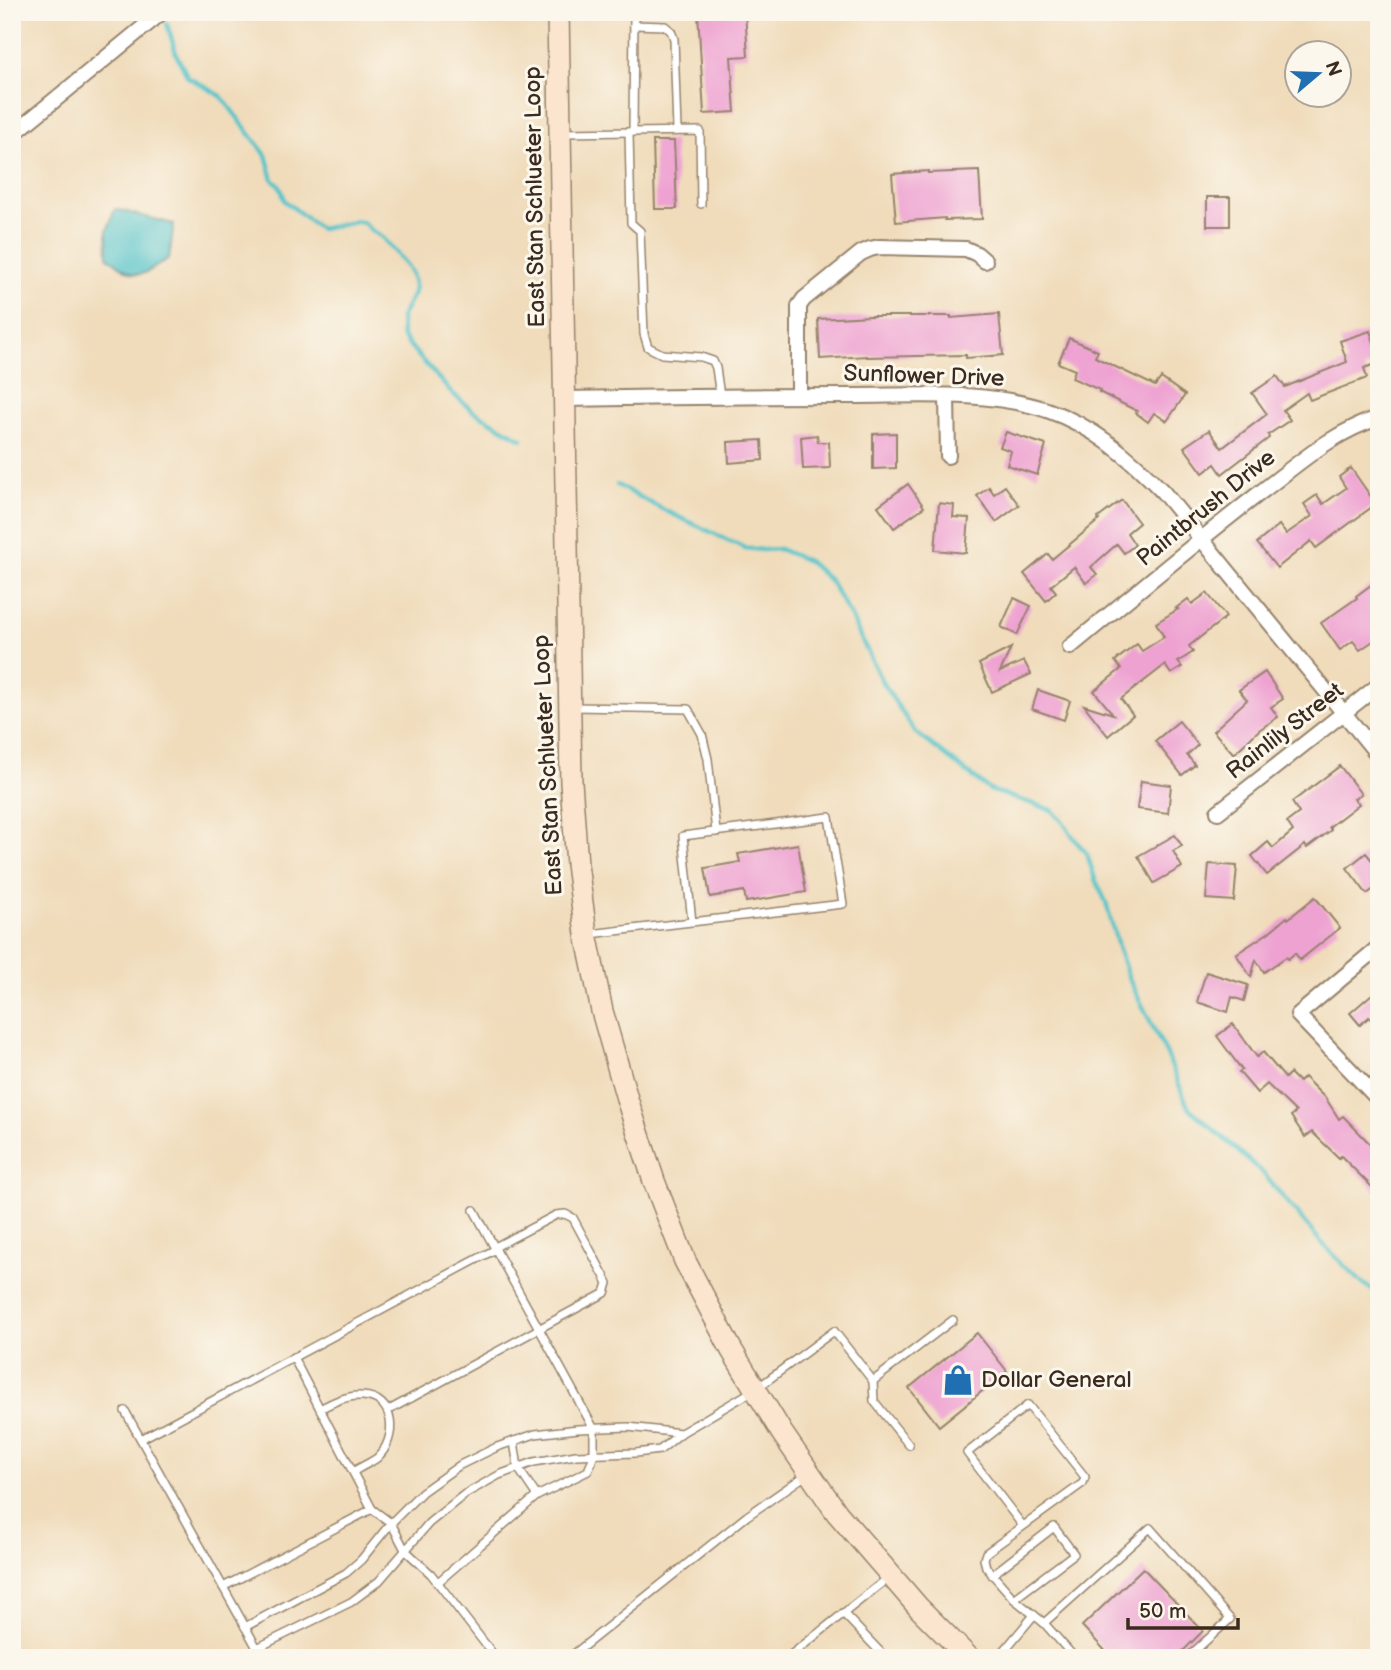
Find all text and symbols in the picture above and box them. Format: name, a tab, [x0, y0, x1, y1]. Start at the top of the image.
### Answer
north arrow	[1282, 38, 1352, 108]
text: N	[1319, 58, 1346, 79]
street label: East Stan Schlueter Loop	[519, 66, 551, 328]
street label: Sunflower Drive	[843, 359, 1005, 393]
street label: Paintbrush Drive	[1131, 443, 1281, 573]
street label: East Stan Schlueter Loop	[527, 634, 569, 896]
street label: Rainlily Street	[1221, 677, 1349, 785]
shop icon: Dollar General	[941, 1363, 975, 1397]
place label: Dollar General	[981, 1366, 1132, 1394]
scale bar	[1128, 1586, 1239, 1630]
text: 50 m	[1139, 1599, 1186, 1624]

